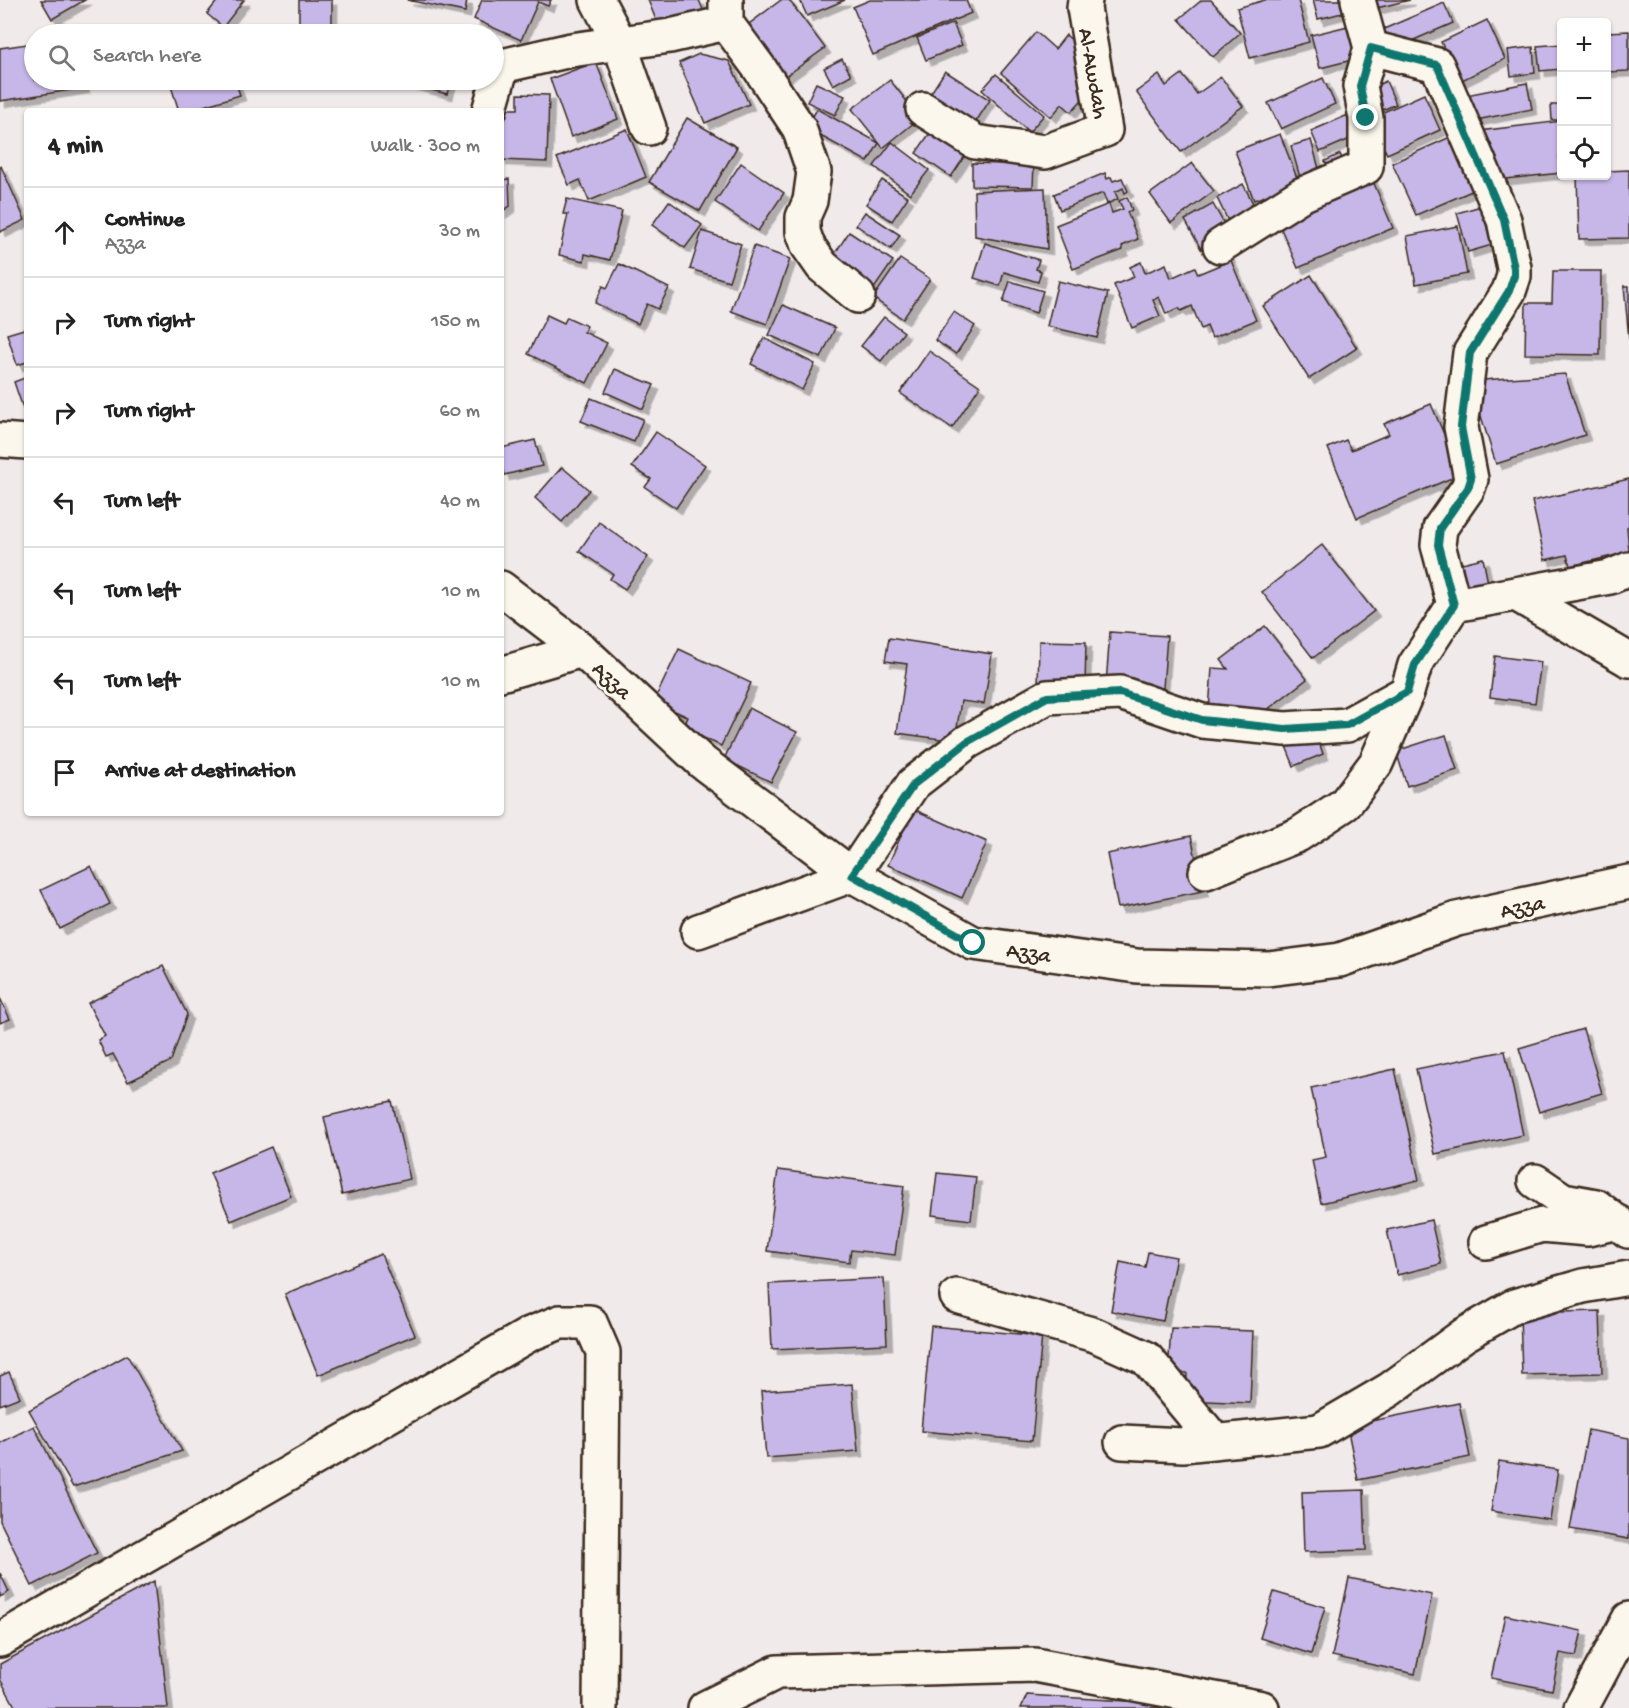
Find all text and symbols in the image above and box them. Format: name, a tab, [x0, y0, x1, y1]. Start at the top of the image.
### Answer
map controls	[1557, 18, 1611, 180]
button: +	[1557, 18, 1611, 72]
search box	[24, 24, 504, 90]
street label: Al-Awdah	[1070, 26, 1112, 121]
icon: search	[45, 41, 78, 74]
text: Search here	[93, 44, 201, 70]
button: −	[1557, 72, 1611, 126]
route end	[1352, 104, 1378, 130]
button: locate	[1557, 126, 1611, 180]
text: 4 min	[48, 132, 103, 163]
text: Walk · 300 m	[371, 136, 480, 159]
text: Continue	[105, 208, 185, 234]
icon: ahead	[48, 216, 81, 249]
text: 30 m	[439, 221, 480, 244]
text: Azza	[105, 234, 146, 257]
icon: right	[48, 306, 81, 339]
text: Turn right	[105, 309, 193, 335]
text: 150 m	[431, 311, 480, 334]
icon: right	[48, 396, 81, 429]
text: Turn right	[105, 399, 193, 425]
text: 60 m	[440, 401, 480, 424]
icon: left	[48, 486, 81, 519]
text: Turn left	[105, 489, 179, 515]
text: 40 m	[440, 491, 480, 514]
icon: left	[48, 576, 81, 609]
text: Turn left	[105, 579, 179, 605]
text: 10 m	[442, 581, 480, 604]
street label: Azza	[585, 657, 636, 707]
icon: left	[48, 666, 81, 699]
text: Turn left	[105, 669, 179, 695]
text: 10 m	[442, 671, 480, 694]
icon: arrive	[48, 756, 81, 789]
text: Arrive at destination	[105, 759, 295, 785]
street label: Azza	[1498, 891, 1548, 926]
route start	[959, 929, 985, 955]
street label: Azza	[1005, 939, 1053, 971]

